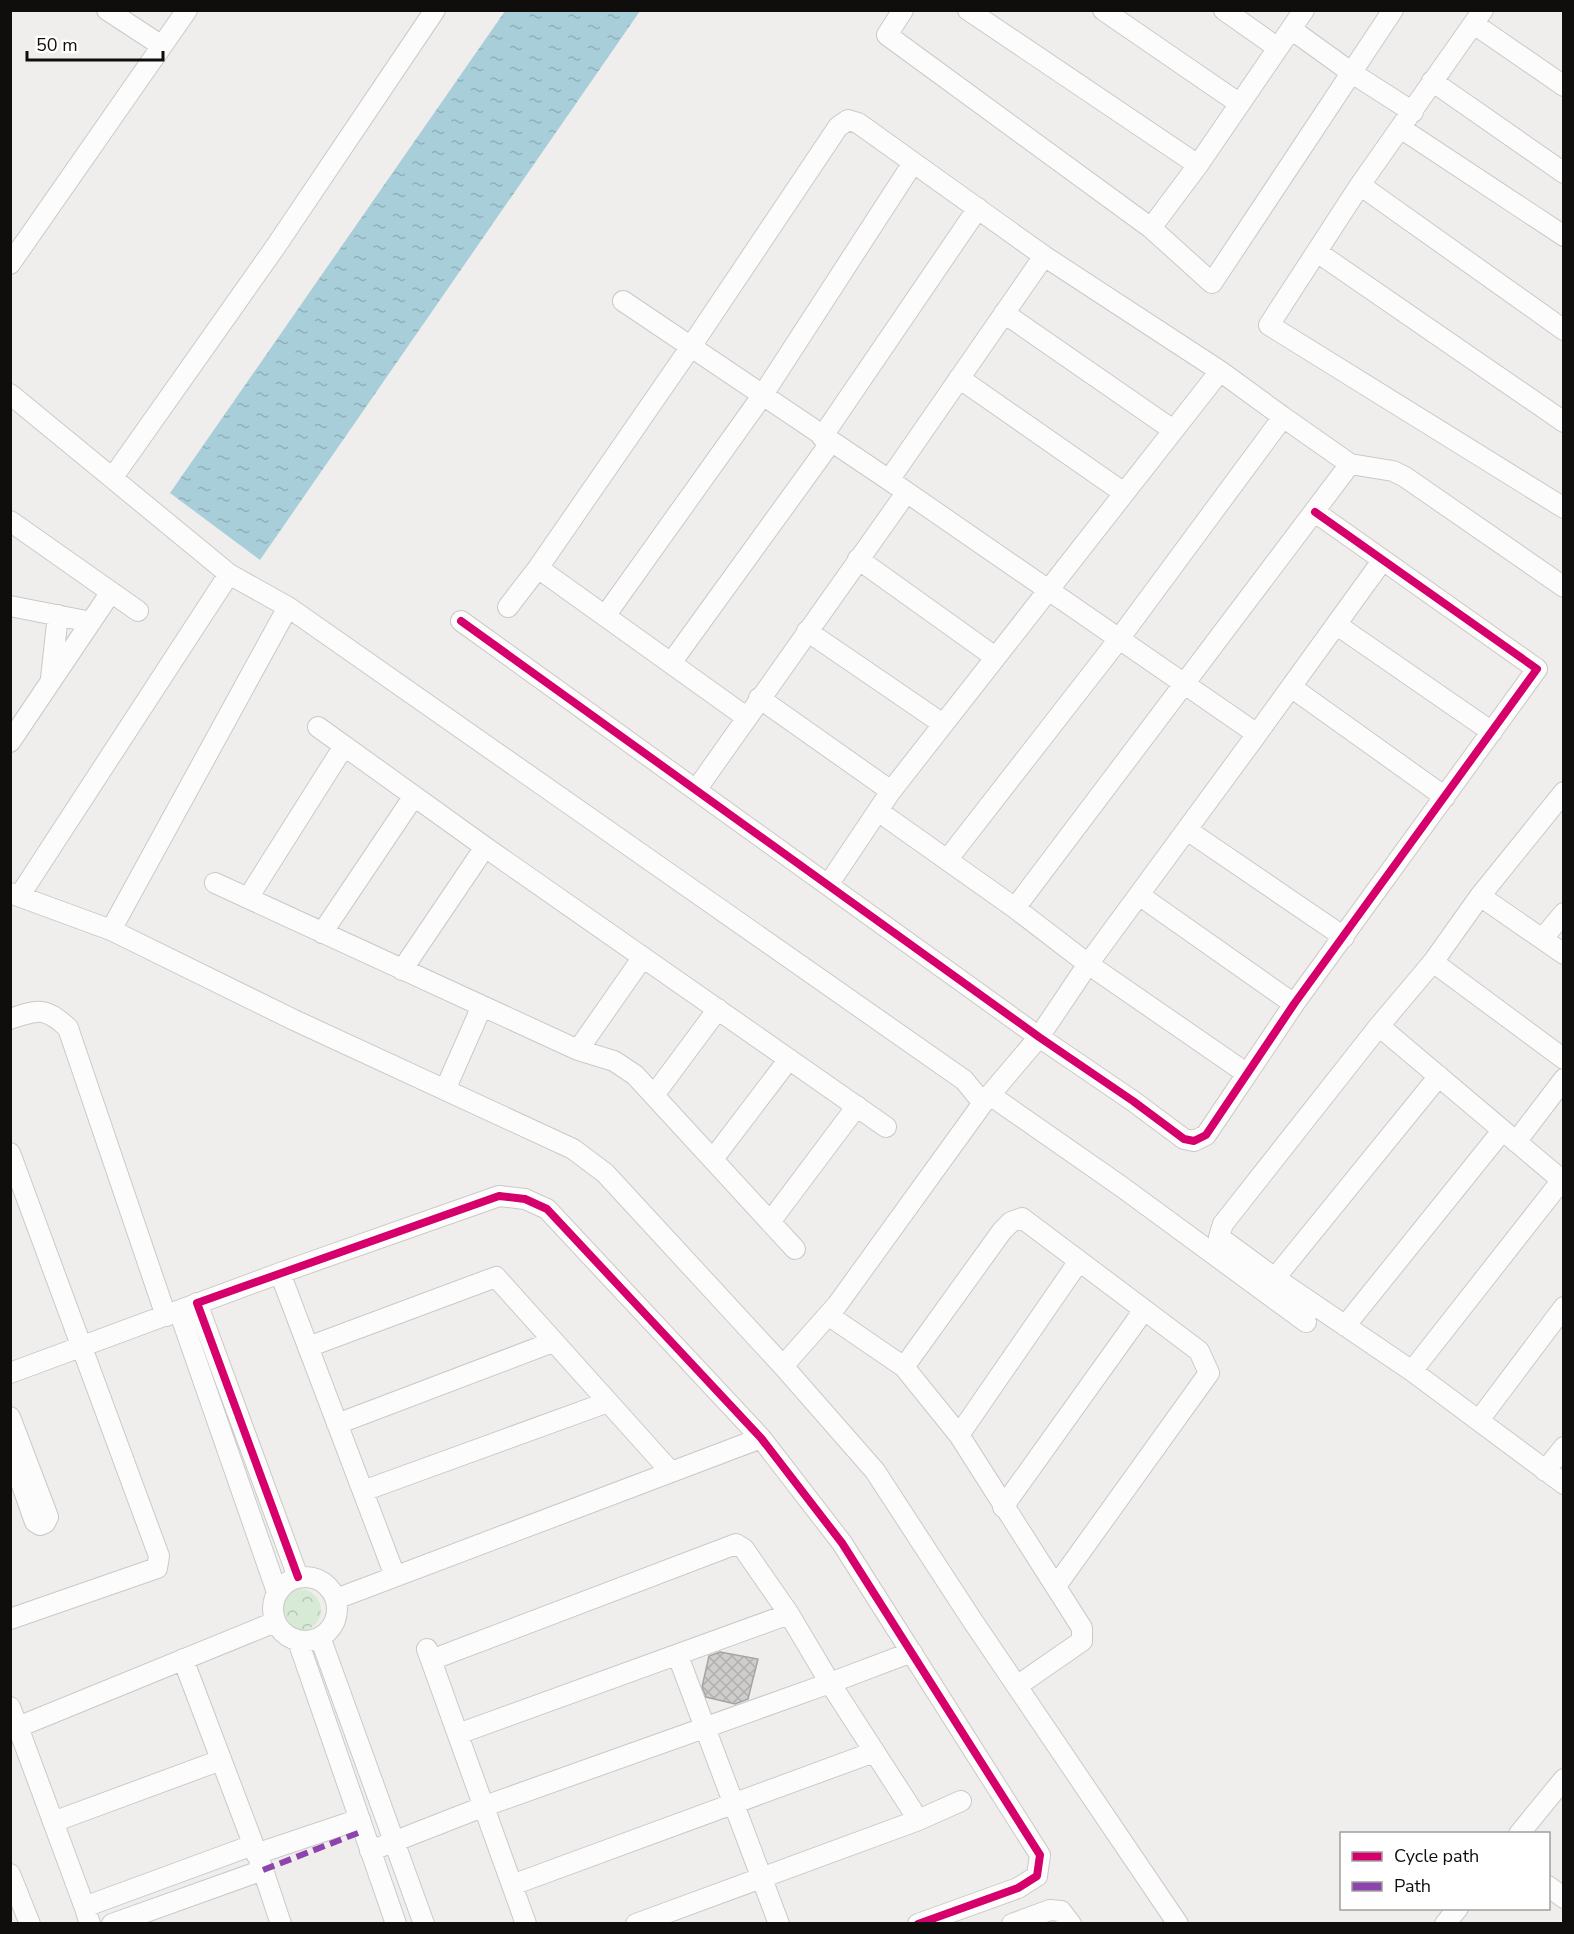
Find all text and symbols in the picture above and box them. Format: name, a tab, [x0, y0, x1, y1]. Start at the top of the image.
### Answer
scale bar	[27, 24, 164, 62]
text: 50 m	[36, 33, 78, 57]
legend	[1340, 1832, 1550, 1910]
text: Cycle path	[1394, 1844, 1479, 1868]
text: Path	[1394, 1874, 1431, 1898]

